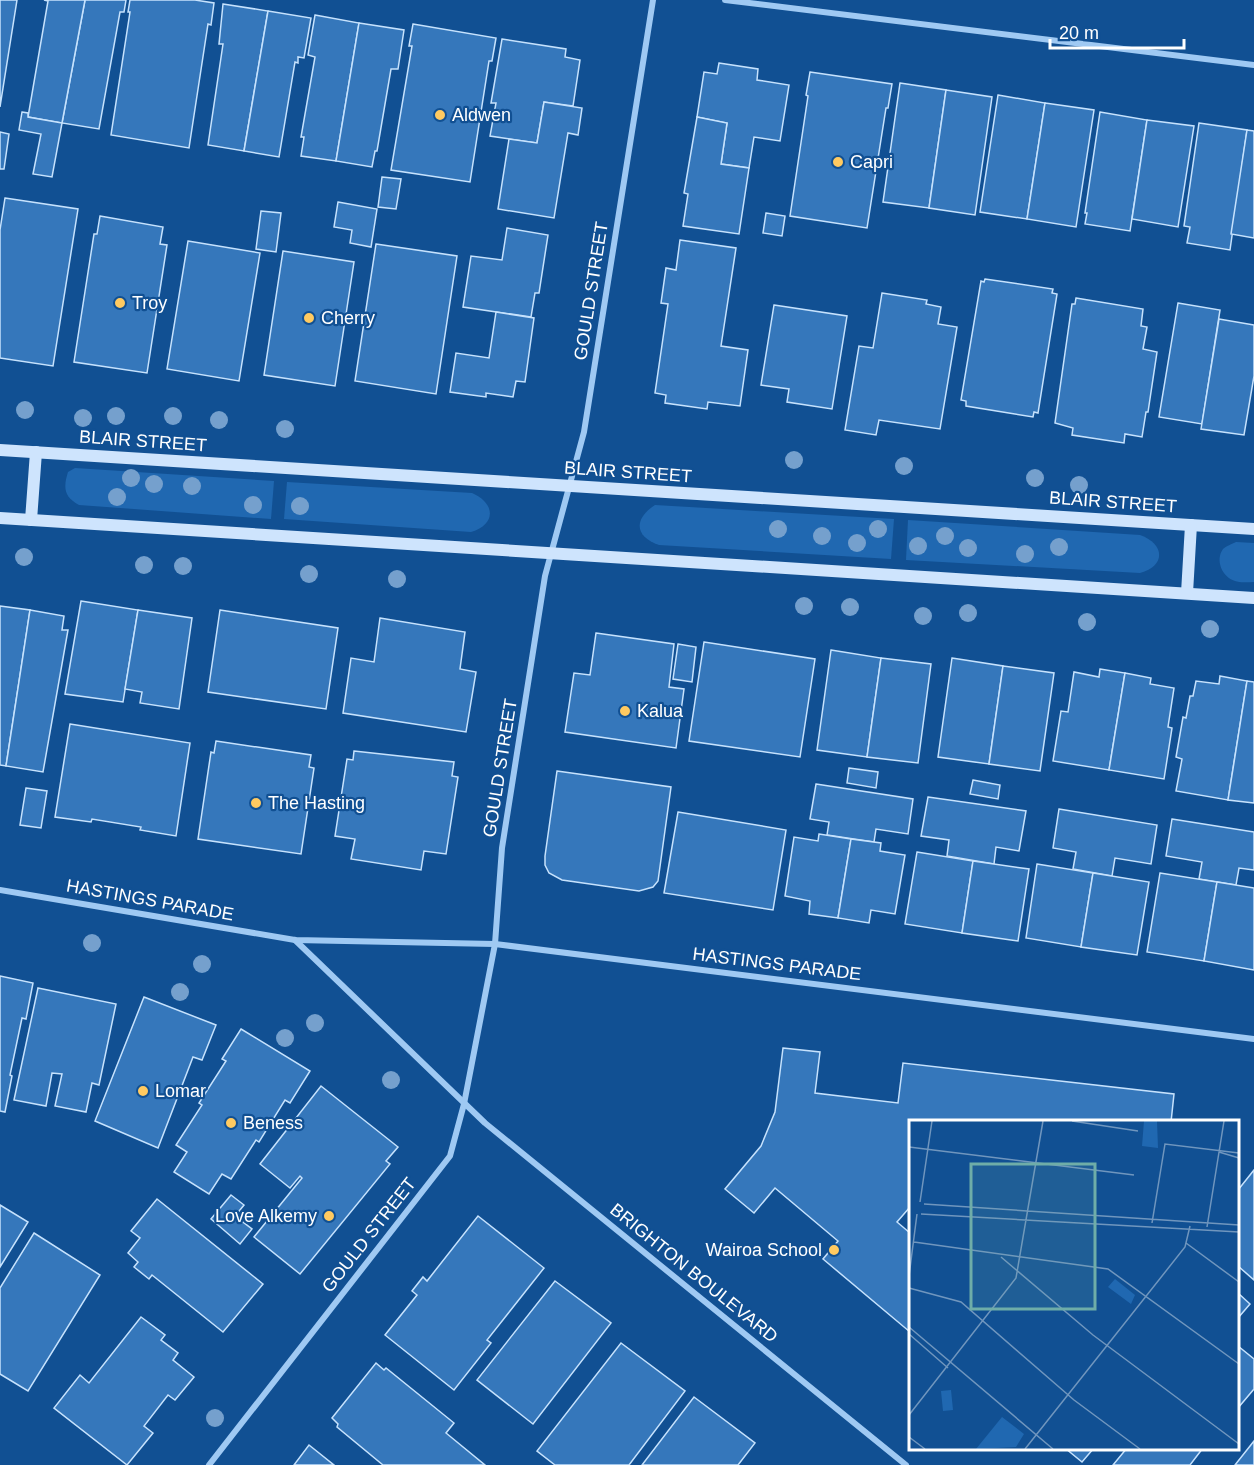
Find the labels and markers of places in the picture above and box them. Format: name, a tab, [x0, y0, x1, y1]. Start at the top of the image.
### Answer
place label: Aldwen	[452, 105, 511, 125]
marker: Aldwen	[433, 108, 447, 122]
place label: Capri	[850, 152, 893, 172]
marker: Capri	[831, 155, 845, 169]
place label: Troy	[132, 293, 167, 313]
marker: Troy	[113, 296, 127, 310]
place label: Cherry	[321, 308, 375, 328]
marker: Cherry	[302, 311, 316, 325]
place label: Kalua	[637, 701, 684, 721]
marker: Kalua	[618, 704, 632, 718]
place label: The Hasting	[268, 793, 365, 813]
marker: The Hasting	[249, 796, 263, 810]
place label: Lomar	[155, 1081, 206, 1101]
marker: Lomar	[136, 1084, 150, 1098]
place label: Beness	[243, 1113, 303, 1133]
marker: Beness	[224, 1116, 238, 1130]
place label: Love Alkemy	[215, 1206, 317, 1226]
marker: Love Alkemy	[322, 1209, 336, 1223]
place label: Wairoa School	[706, 1240, 822, 1260]
marker: Wairoa School	[827, 1243, 841, 1257]

